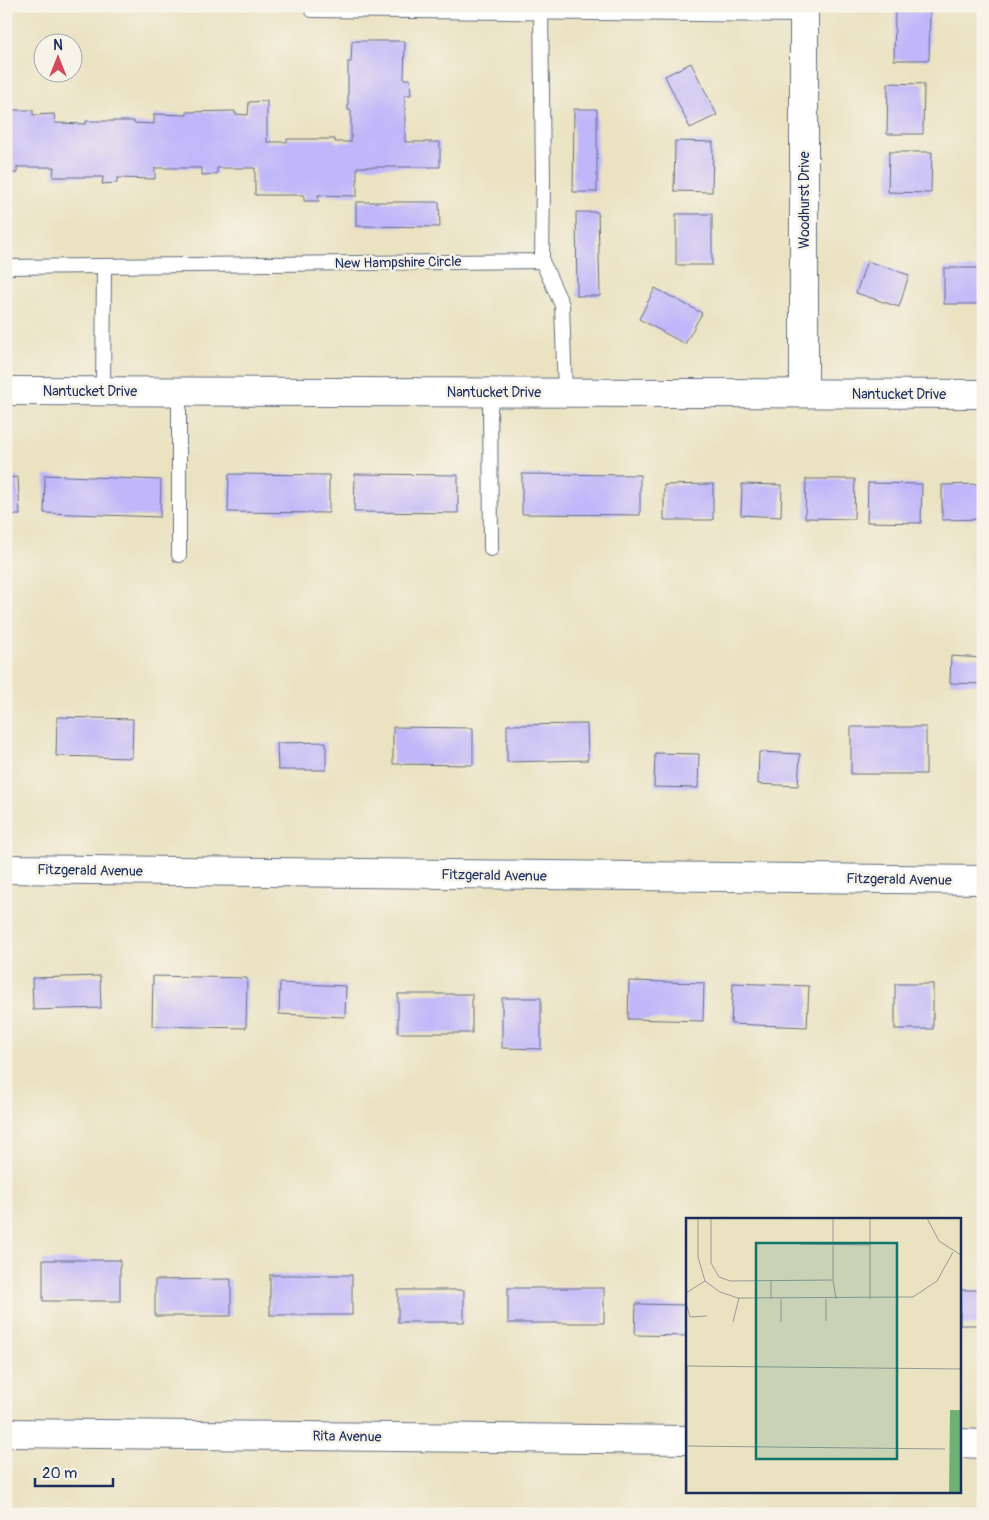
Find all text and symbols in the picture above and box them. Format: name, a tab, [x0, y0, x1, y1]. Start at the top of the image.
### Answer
north arrow	[32, 32, 82, 82]
text: N	[53, 37, 63, 54]
street label: Woodhurst Drive	[796, 151, 813, 249]
street label: New Hampshire Circle	[334, 253, 462, 272]
street label: Nantucket Drive	[43, 383, 137, 400]
street label: Nantucket Drive	[447, 384, 541, 401]
street label: Nantucket Drive	[852, 386, 946, 403]
street label: Fitzgerald Avenue	[37, 861, 143, 880]
street label: Fitzgerald Avenue	[441, 866, 547, 885]
street label: Fitzgerald Avenue	[846, 870, 952, 889]
inset map	[686, 1218, 962, 1492]
street label: Rita Avenue	[312, 1427, 382, 1446]
scale bar	[35, 1455, 112, 1487]
text: 20 m	[42, 1464, 77, 1483]

